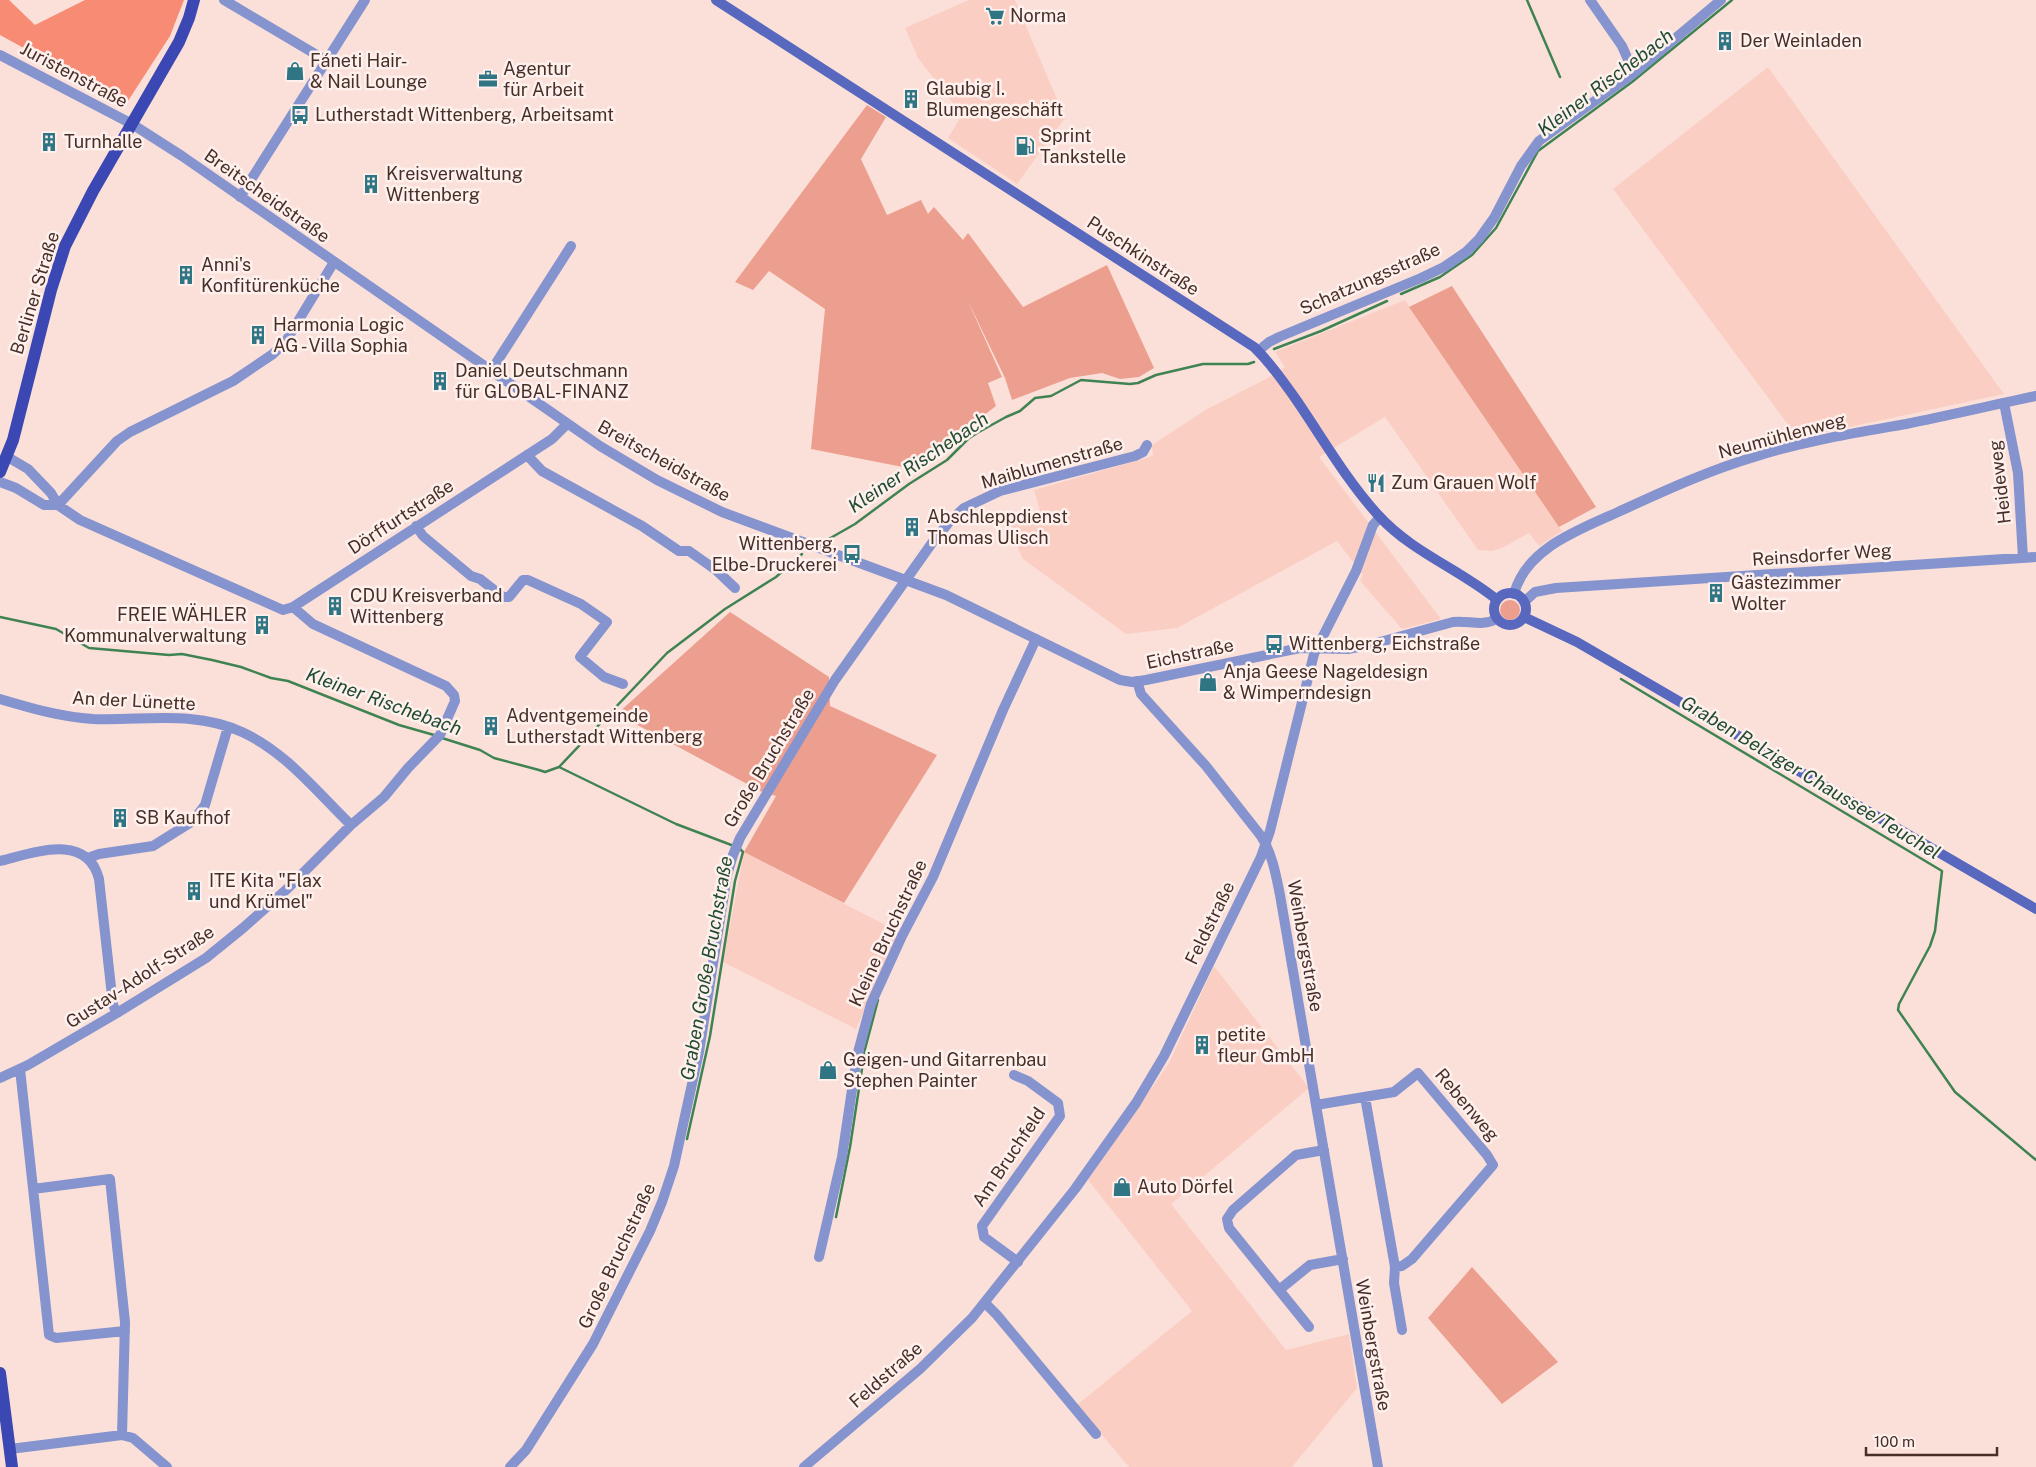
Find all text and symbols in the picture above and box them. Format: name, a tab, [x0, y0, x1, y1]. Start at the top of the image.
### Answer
supermarket icon: Norma	[984, 5, 1006, 27]
place label: Norma	[1010, 5, 1066, 26]
water label: Kleiner Rischebach	[1533, 24, 1677, 140]
building icon: Der Weinladen	[1714, 30, 1736, 52]
place label: Der Weinladen	[1740, 30, 1862, 51]
street label: Juristenstraße	[17, 37, 132, 112]
place label: Fáneti Hair- & Nail Lounge	[310, 50, 427, 92]
place label: Agentur für Arbeit	[503, 58, 584, 100]
shop icon: Fáneti Hair- & Nail Lounge	[284, 60, 306, 82]
office icon: Agentur für Arbeit	[477, 68, 499, 90]
place label: Glaubig I. Blumengeschäft	[926, 78, 1063, 120]
building icon: Glaubig I. Blumengeschäft	[900, 88, 922, 110]
bus stop icon: Lutherstadt Wittenberg, Arbeitsamt	[289, 104, 311, 126]
place label: Lutherstadt Wittenberg, Arbeitsamt	[315, 104, 614, 125]
place label: Sprint Tankstelle	[1040, 125, 1126, 167]
building icon: Turnhalle	[38, 131, 60, 153]
place label: Turnhalle	[64, 131, 142, 152]
fuel station icon: Sprint Tankstelle	[1014, 135, 1036, 157]
street label: Breitscheidstraße	[200, 144, 334, 247]
place label: Kreisverwaltung Wittenberg	[386, 163, 523, 205]
building icon: Kreisverwaltung Wittenberg	[360, 173, 382, 195]
street label: Puschkinstraße	[1083, 212, 1203, 300]
street label: Berliner Straße	[6, 229, 63, 357]
street label: Schatzungsstraße	[1296, 238, 1443, 319]
place label: Anni's Konfitürenküche	[201, 254, 340, 296]
building icon: Anni's Konfitürenküche	[175, 264, 197, 286]
place label: Harmonia Logic AG - Villa Sophia	[273, 314, 408, 356]
building icon: Harmonia Logic AG - Villa Sophia	[247, 324, 269, 346]
place label: Daniel Deutschmann für GLOBAL-FINANZ	[455, 360, 629, 402]
building icon: Daniel Deutschmann für GLOBAL-FINANZ	[429, 370, 451, 392]
water label: Kleiner Rischebach	[844, 407, 992, 517]
street label: Neumühlenweg	[1716, 408, 1848, 463]
street label: Breitscheidstraße	[594, 415, 734, 506]
street label: Maiblumenstraße	[979, 432, 1125, 493]
street label: Heideweg	[1984, 439, 2015, 525]
restaurant icon: Zum Grauen Wolf	[1365, 472, 1387, 494]
place label: Zum Grauen Wolf	[1391, 472, 1536, 493]
street label: Dörffurtstraße	[344, 475, 457, 558]
place label: Abschleppdienst Thomas Ulisch	[927, 506, 1068, 548]
building icon: Abschleppdienst Thomas Ulisch	[901, 516, 923, 538]
place label: Wittenberg, Elbe-Druckerei	[712, 533, 837, 575]
street label: Reinsdorfer Weg	[1751, 539, 1893, 570]
bus stop icon: Wittenberg, Elbe-Druckerei	[841, 543, 863, 565]
place label: Gästezimmer Wolter	[1731, 572, 1841, 614]
building icon: Gästezimmer Wolter	[1705, 582, 1727, 604]
place label: CDU Kreisverband Wittenberg	[350, 585, 503, 627]
building icon: CDU Kreisverband Wittenberg	[324, 595, 346, 617]
place label: FREIE WÄHLER Kommunalverwaltung	[64, 603, 247, 646]
building icon: FREIE WÄHLER Kommunalverwaltung	[251, 614, 273, 636]
bus stop icon: Wittenberg, Eichstraße	[1263, 633, 1285, 655]
place label: Wittenberg, Eichstraße	[1289, 633, 1480, 654]
street label: Eichstraße	[1144, 634, 1235, 673]
place label: Anja Geese Nageldesign & Wimperndesign	[1223, 661, 1428, 703]
water label: Kleiner Rischebach	[303, 663, 465, 739]
shop icon: Anja Geese Nageldesign & Wimperndesign	[1197, 671, 1219, 693]
street label: Große Bruchstraße	[719, 685, 818, 831]
street label: An der Lünette	[72, 687, 196, 714]
water label: Graben Belziger Chaussee/Teuchel	[1677, 691, 1945, 863]
place label: Adventgemeinde Lutherstadt Wittenberg	[506, 705, 703, 747]
building icon: Adventgemeinde Lutherstadt Wittenberg	[480, 715, 502, 737]
building icon: SB Kaufhof	[109, 807, 131, 829]
place label: SB Kaufhof	[135, 807, 230, 828]
water label: Graben Große Bruchstraße	[675, 854, 737, 1082]
street label: Kleine Bruchstraße	[844, 856, 931, 1010]
place label: ITE Kita "Flax und Krümel"	[209, 870, 322, 912]
street label: Feldstraße	[1180, 878, 1239, 968]
street label: Weinbergstraße	[1284, 878, 1327, 1013]
building icon: ITE Kita "Flax und Krümel"	[183, 880, 205, 902]
street label: Gustav-Adolf-Straße	[62, 921, 218, 1032]
place label: petite fleur GmbH	[1217, 1024, 1314, 1066]
building icon: petite fleur GmbH	[1191, 1034, 1213, 1056]
place label: Geigen- und Gitarrenbau Stephen Painter	[843, 1049, 1047, 1091]
shop icon: Geigen- und Gitarrenbau Stephen Painter	[817, 1059, 839, 1081]
street label: Rebenweg	[1431, 1064, 1504, 1145]
street label: Am Bruchfeld	[968, 1103, 1049, 1210]
shop icon: Auto Dörfel	[1111, 1176, 1133, 1198]
place label: Auto Dörfel	[1137, 1176, 1234, 1197]
street label: Große Bruchstraße	[574, 1180, 659, 1332]
street label: Weinbergstraße	[1352, 1277, 1395, 1412]
street label: Feldstraße	[845, 1337, 926, 1412]
scale bar	[1866, 1424, 1997, 1456]
text: 100 m	[1874, 1433, 1915, 1450]

